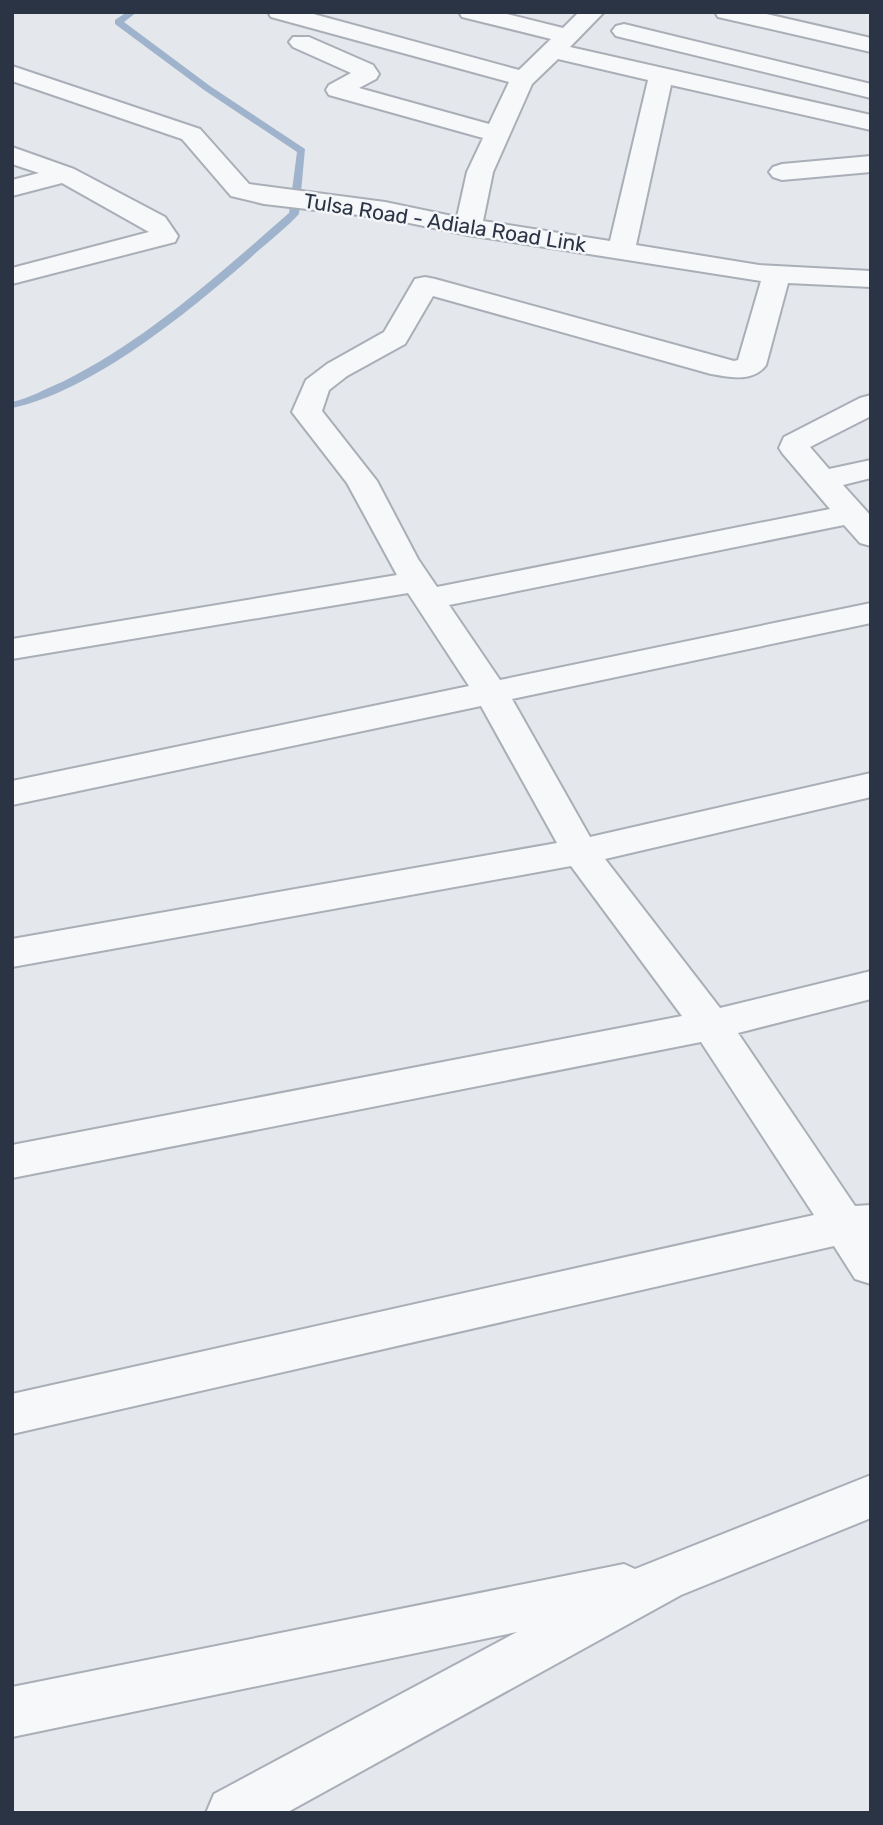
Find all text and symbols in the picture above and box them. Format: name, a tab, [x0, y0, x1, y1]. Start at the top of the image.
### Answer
street label: Tulsa Road - Adiala Road Link	[302, 188, 588, 257]

